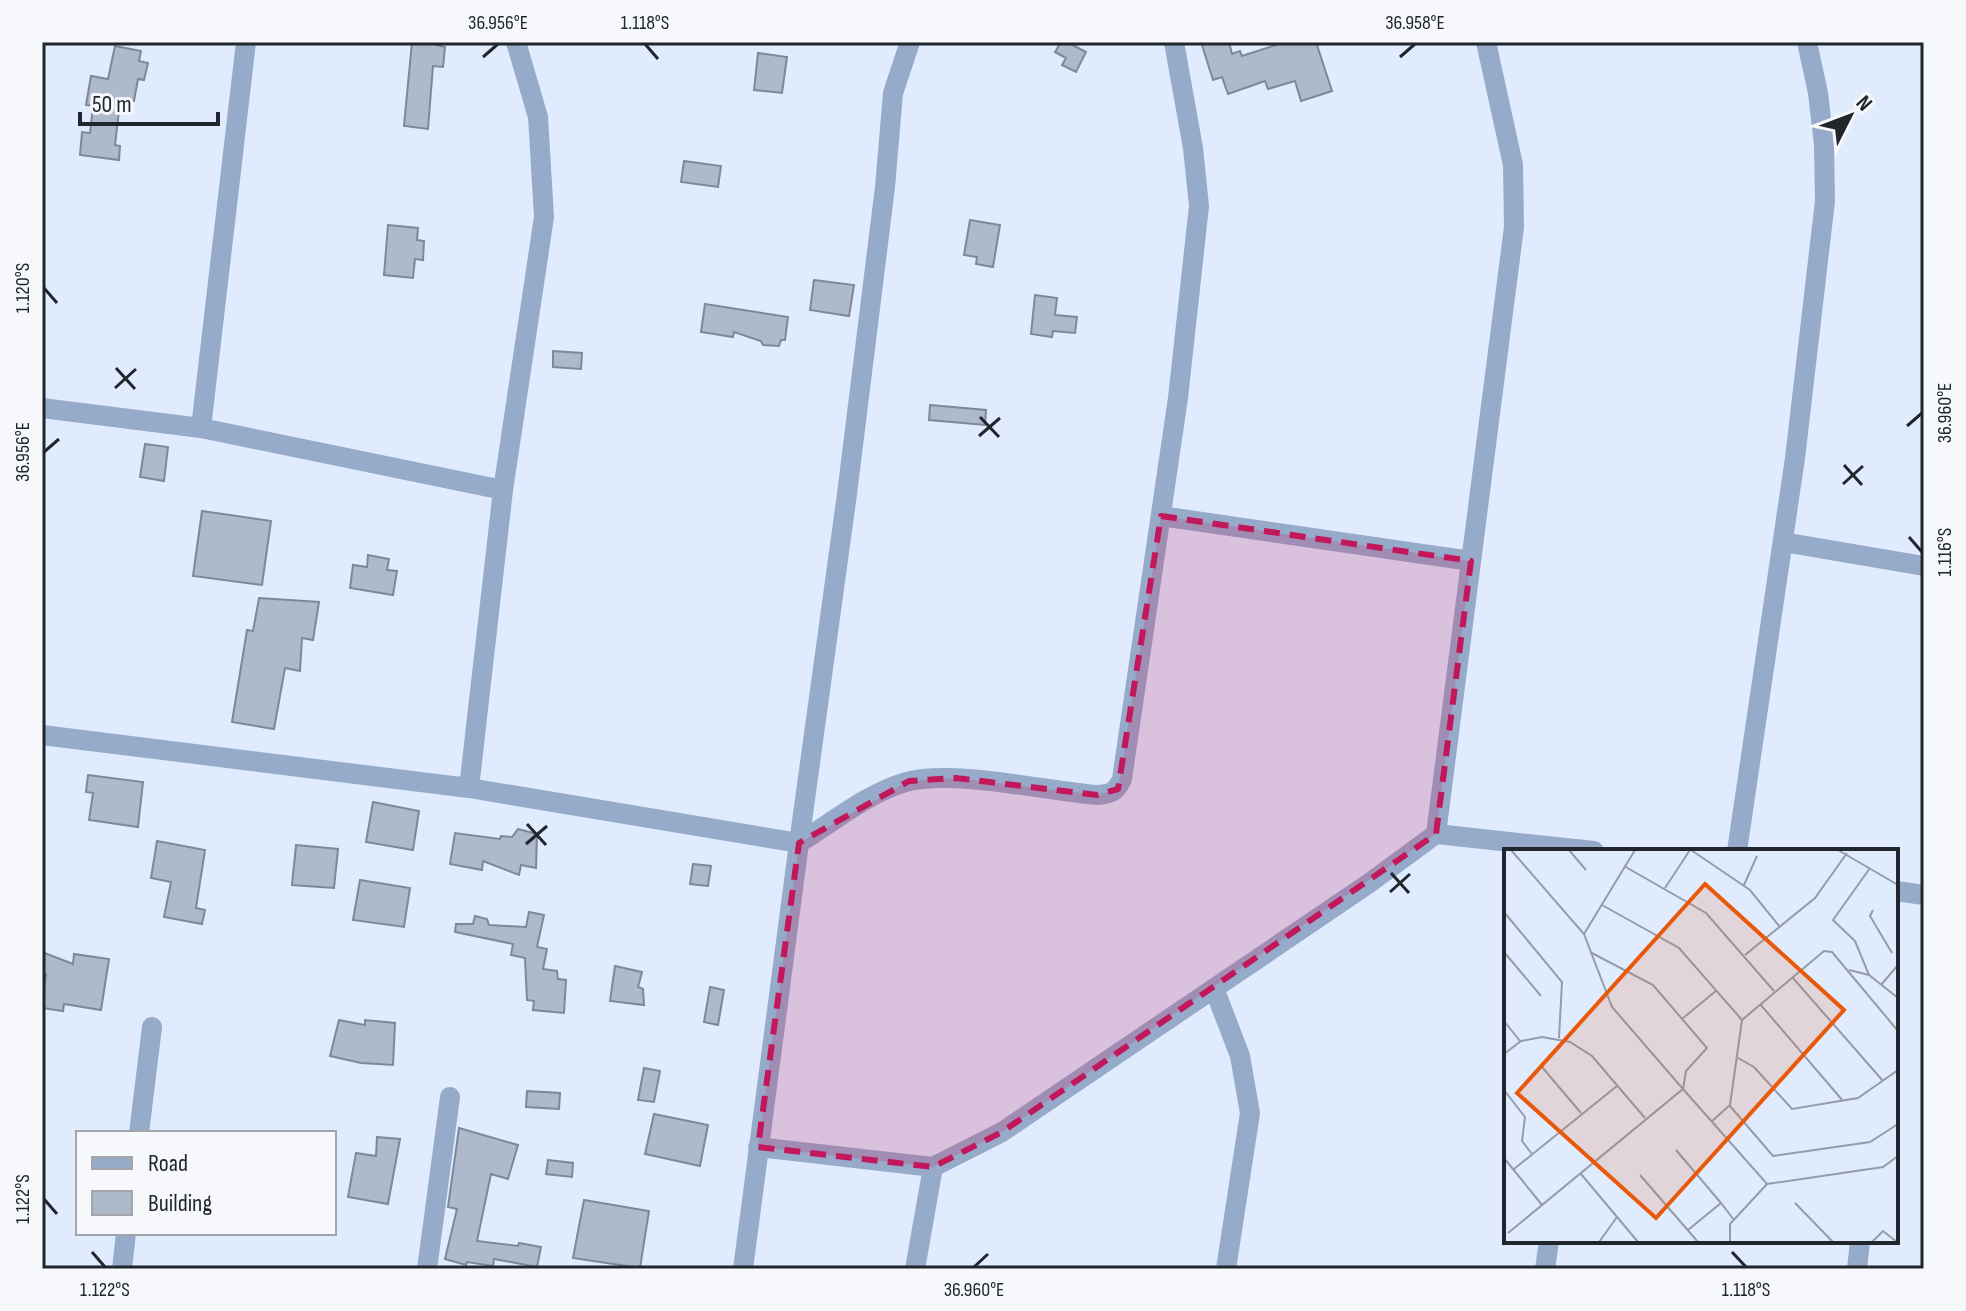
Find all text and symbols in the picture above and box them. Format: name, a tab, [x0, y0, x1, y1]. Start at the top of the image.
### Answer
text: 36.956°E	[468, 11, 528, 35]
text: 1.118°S	[621, 11, 669, 35]
text: 36.958°E	[1385, 11, 1445, 35]
scale bar	[80, 76, 218, 126]
north arrow	[1810, 76, 1890, 156]
text: 50 m	[92, 90, 132, 119]
text: N	[1850, 90, 1878, 117]
text: 1.120°S	[11, 263, 35, 313]
text: 36.960°E	[1933, 383, 1957, 443]
text: 36.956°E	[11, 422, 35, 482]
text: 1.116°S	[1933, 528, 1957, 576]
inset map	[1504, 849, 1898, 1243]
legend	[76, 1131, 336, 1235]
text: Road	[148, 1149, 188, 1178]
text: 1.122°S	[11, 1174, 35, 1224]
text: Building	[148, 1189, 212, 1218]
text: 1.122°S	[80, 1278, 130, 1302]
text: 36.960°E	[944, 1278, 1004, 1302]
text: 1.118°S	[1722, 1278, 1770, 1302]

